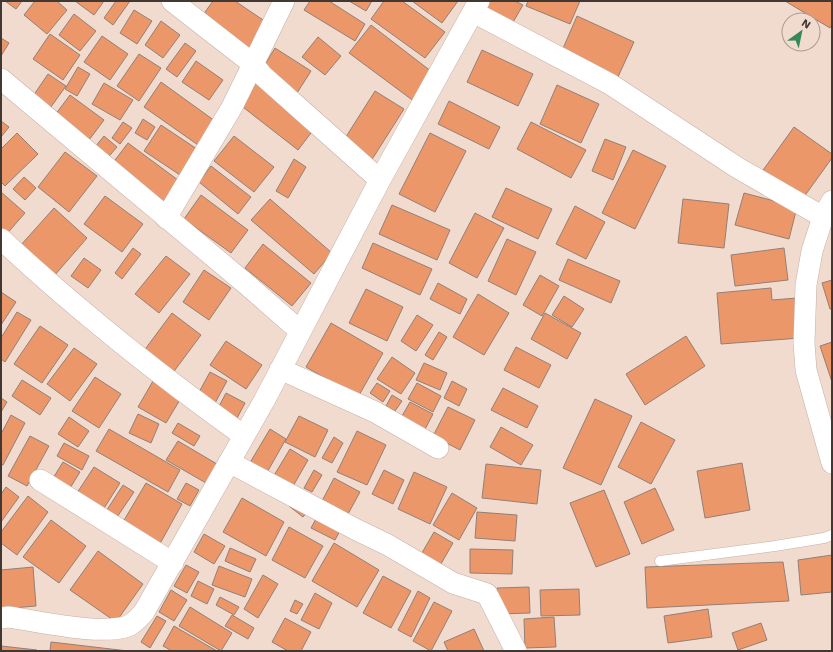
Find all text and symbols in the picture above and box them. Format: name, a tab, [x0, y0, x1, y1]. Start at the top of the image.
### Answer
north arrow	[781, 12, 821, 52]
text: N	[799, 16, 813, 32]

